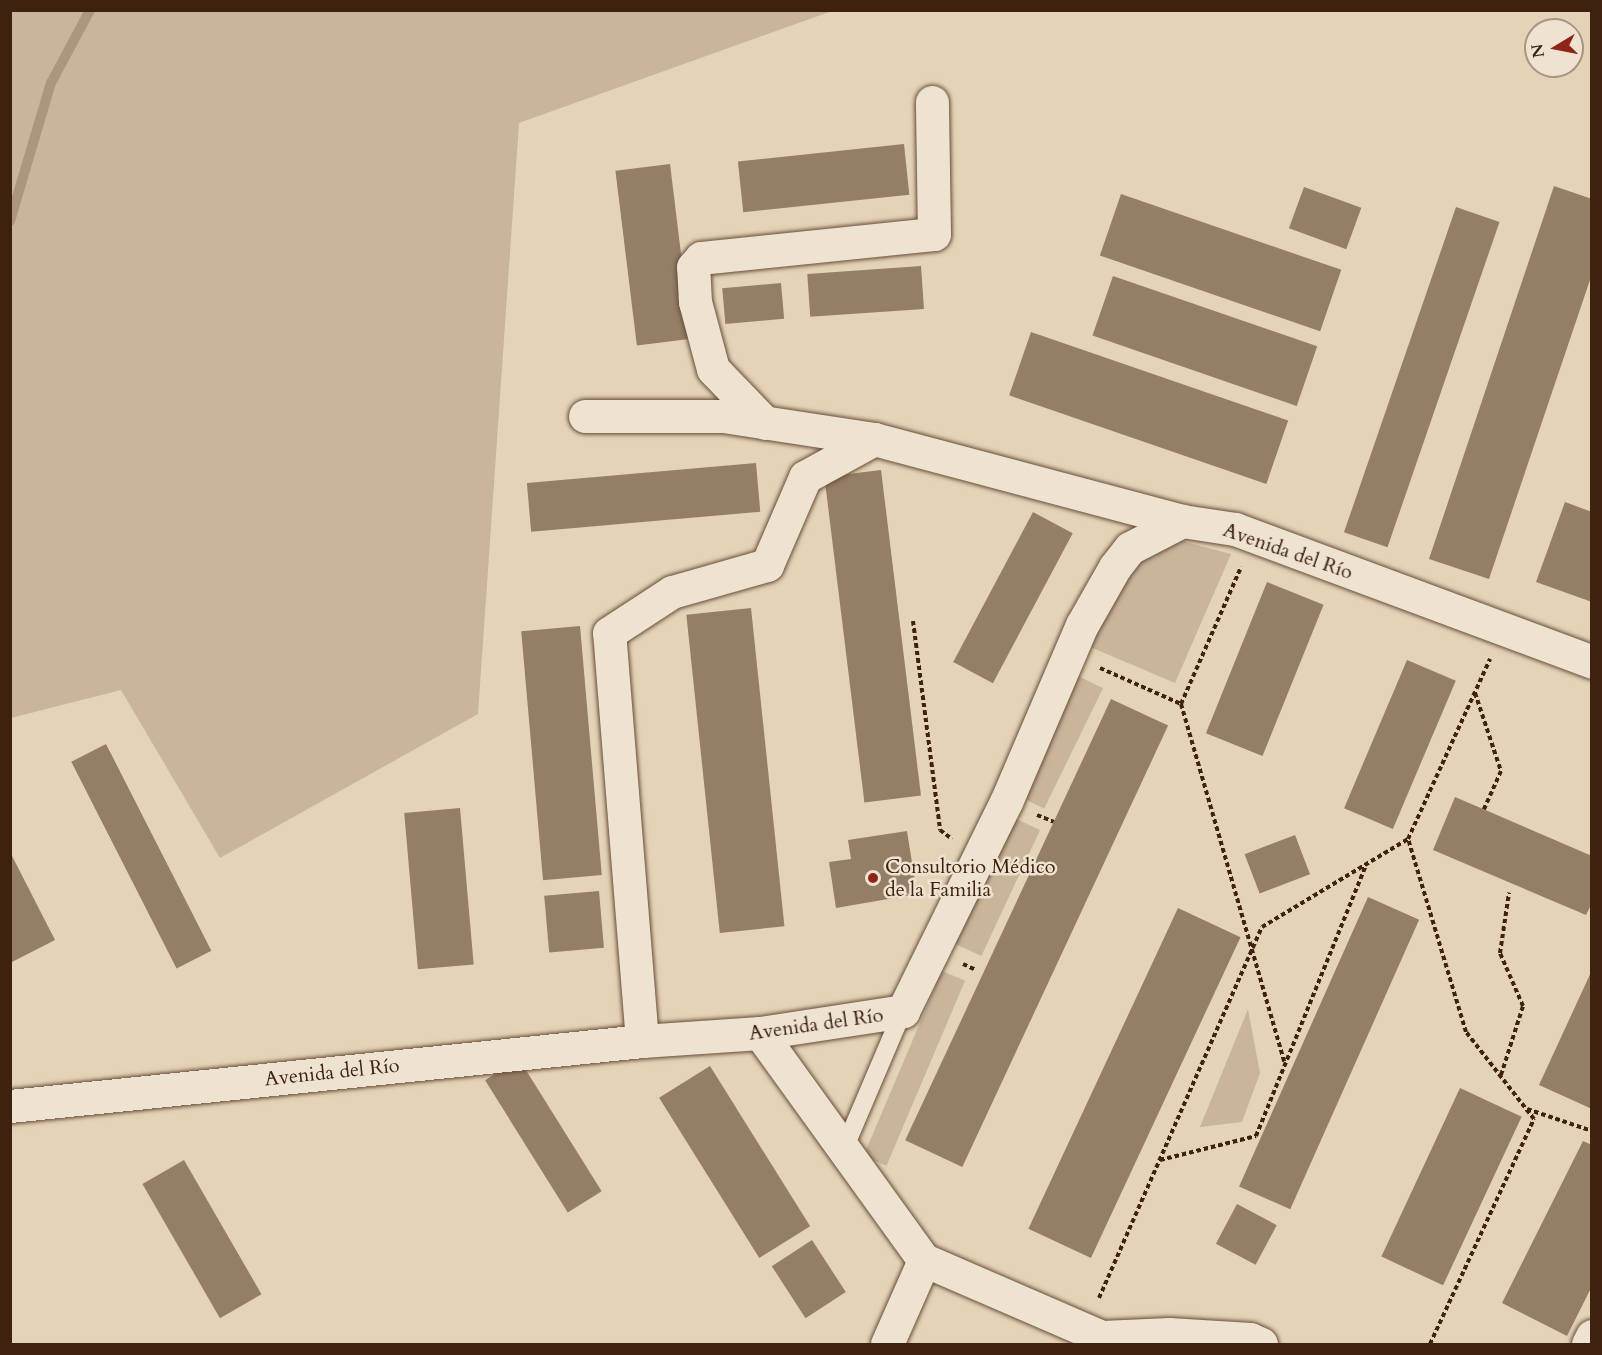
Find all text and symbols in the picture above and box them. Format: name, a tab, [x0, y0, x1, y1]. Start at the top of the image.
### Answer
north arrow	[1524, 18, 1584, 78]
text: N	[1526, 42, 1550, 60]
street label: Avenida del Río	[1220, 518, 1356, 584]
place label: Consultorio Médico de la Familia	[885, 855, 1056, 902]
marker: Consultorio Médico de la Familia	[866, 871, 880, 885]
street label: Avenida del Río	[747, 1003, 885, 1045]
street label: Avenida del Río	[263, 1053, 401, 1091]

